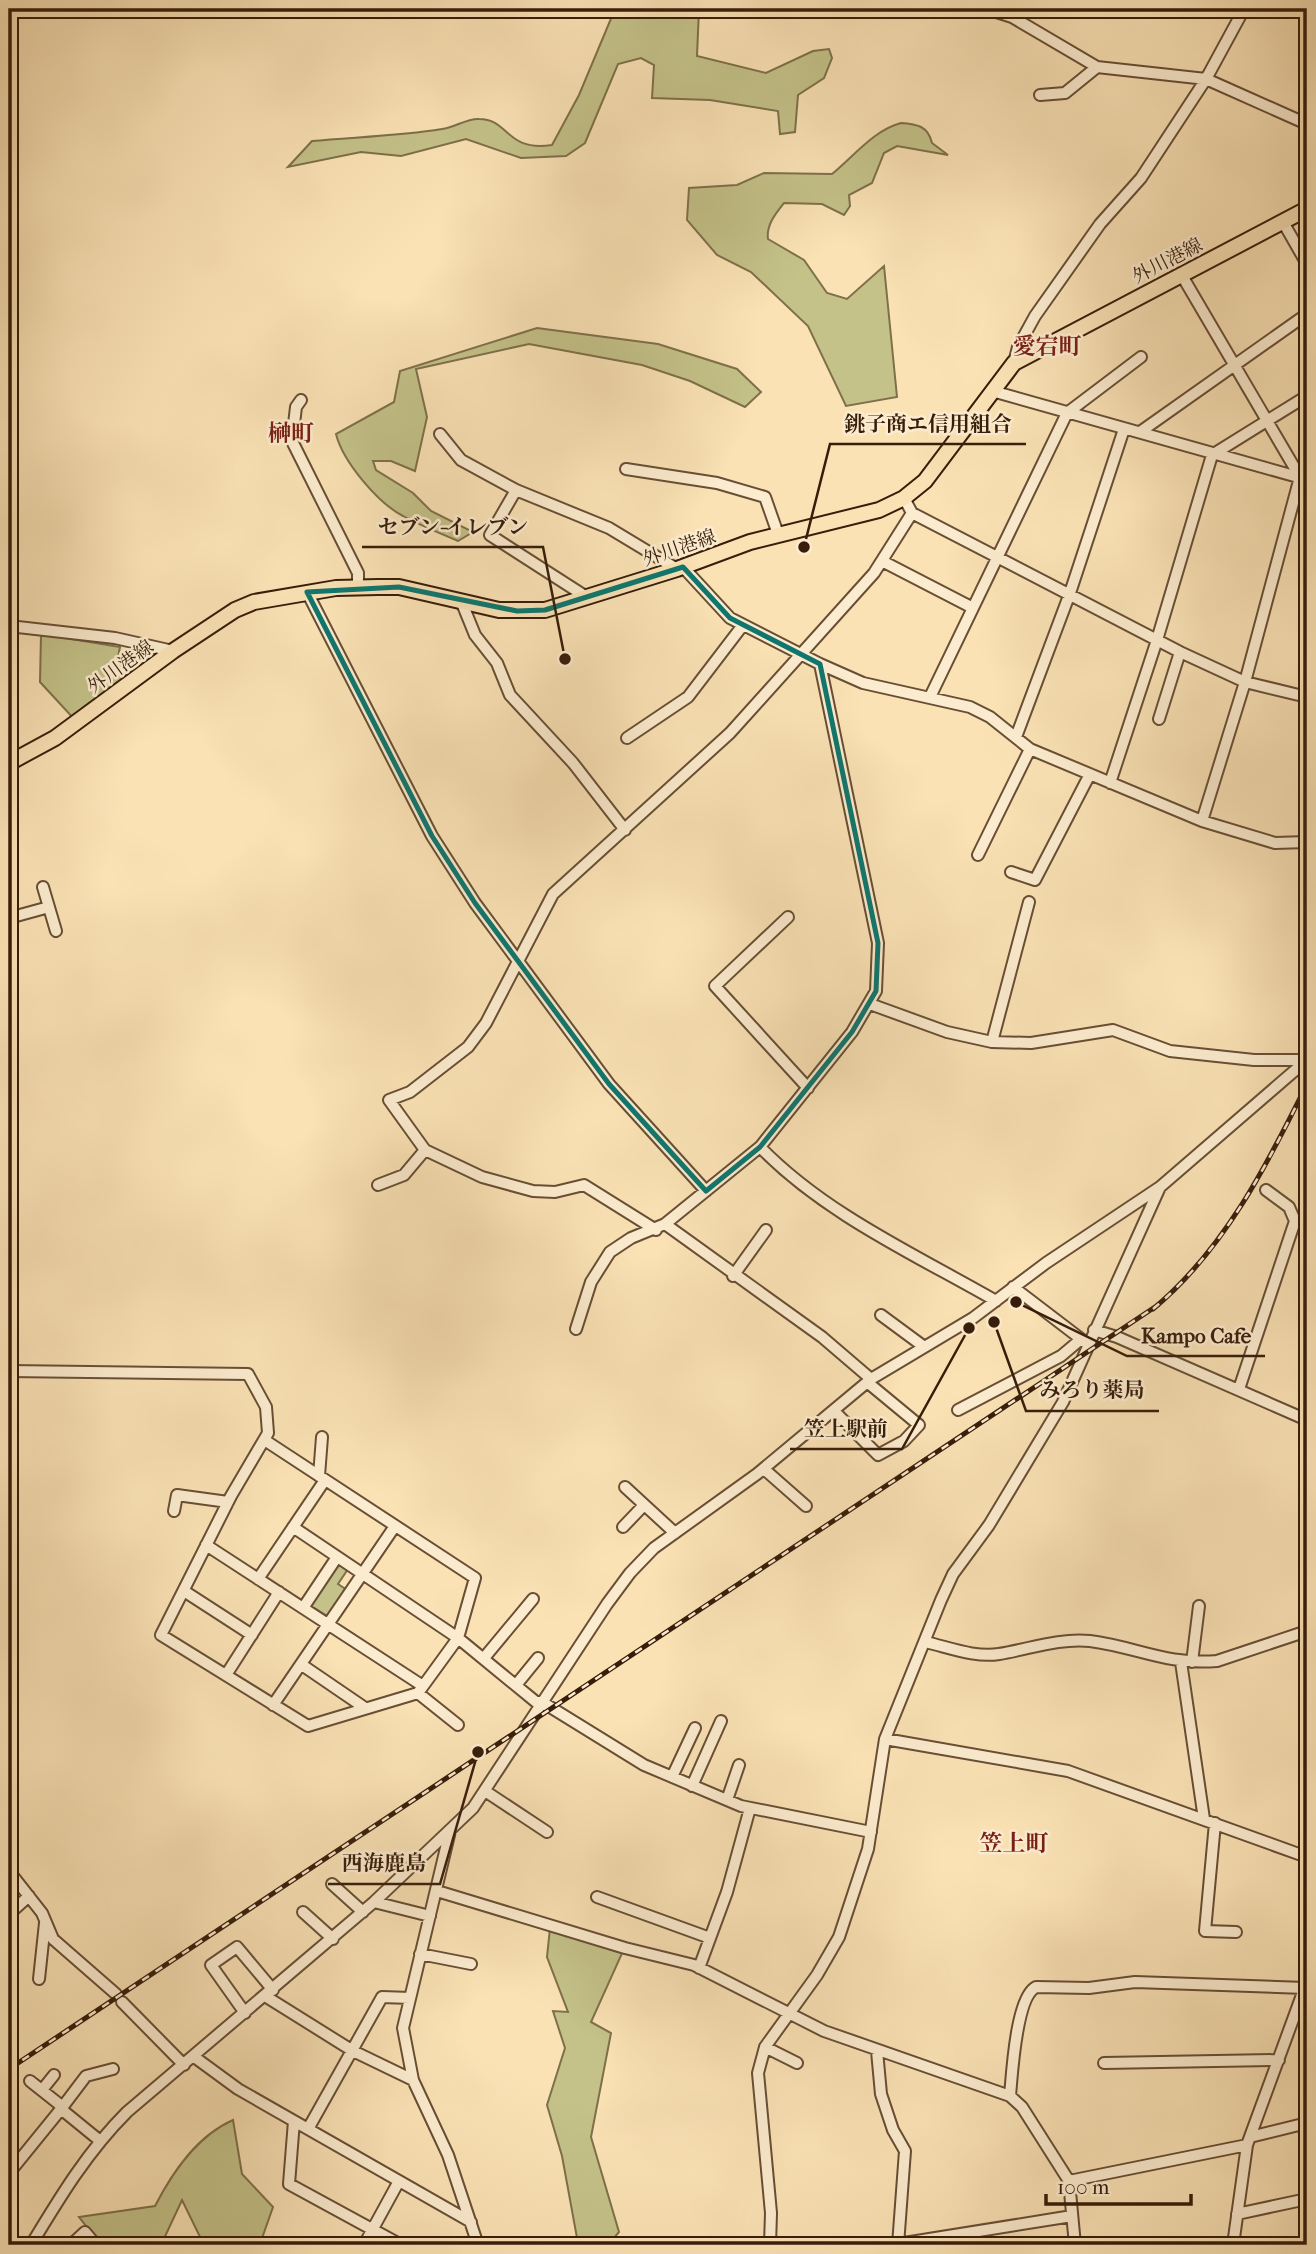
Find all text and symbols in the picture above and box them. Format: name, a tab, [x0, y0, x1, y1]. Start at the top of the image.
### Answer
street label: 外川港線	[1129, 234, 1206, 288]
district label: 愛宕町	[1013, 333, 1082, 360]
callout: 銚子商エ信用組合	[830, 402, 1026, 444]
text: 銚子商エ信用組合	[844, 412, 1012, 436]
district label: 榊町	[268, 420, 314, 447]
callout: セブン-イレブン	[362, 505, 543, 547]
text: セブン-イレブン	[378, 515, 528, 539]
street label: 外川港線	[640, 525, 719, 571]
street label: 外川港線	[83, 636, 158, 698]
callout: Kampo Cafe	[1127, 1314, 1265, 1356]
text: Kampo Cafe	[1141, 1324, 1252, 1348]
callout: みろり薬局	[1026, 1369, 1159, 1411]
text: みろり薬局	[1040, 1378, 1145, 1402]
callout: 笠上駅前	[790, 1407, 902, 1449]
text: 笠上駅前	[804, 1417, 888, 1441]
district label: 笠上町	[980, 1830, 1049, 1857]
callout: 西海鹿島	[328, 1842, 440, 1884]
text: 西海鹿島	[342, 1851, 426, 1875]
scale bar	[1046, 2163, 1192, 2207]
text: 100 m	[1057, 2175, 1110, 2199]

